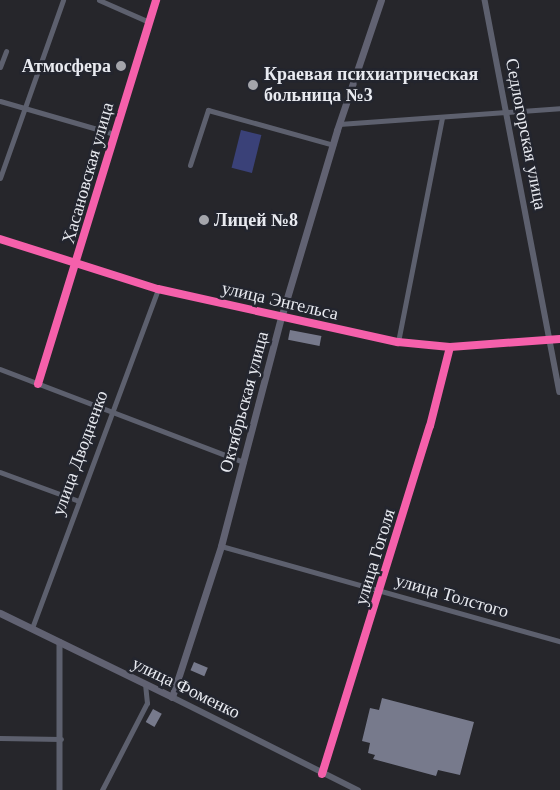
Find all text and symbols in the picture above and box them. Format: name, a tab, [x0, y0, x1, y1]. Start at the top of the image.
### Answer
place label: Атмосфера	[22, 55, 111, 77]
street label: Седлогорская улица	[501, 56, 551, 212]
marker: Атмосфера	[115, 60, 127, 72]
place label: Краевая психиатрическая больница №3	[264, 64, 478, 106]
marker: Краевая психиатрическая больница №3	[246, 78, 260, 92]
street label: Хасановская улица	[58, 100, 118, 246]
place label: Лицей №8	[214, 209, 298, 231]
marker: Лицей №8	[198, 214, 210, 226]
street label: улица Энгельса	[220, 277, 340, 325]
street label: Октябрьская улица	[215, 329, 273, 475]
street label: улица Дводненко	[47, 388, 113, 518]
street label: улица Гоголя	[350, 506, 400, 608]
street label: улица Толстого	[393, 570, 511, 622]
street label: улица Фоменко	[128, 653, 244, 723]

